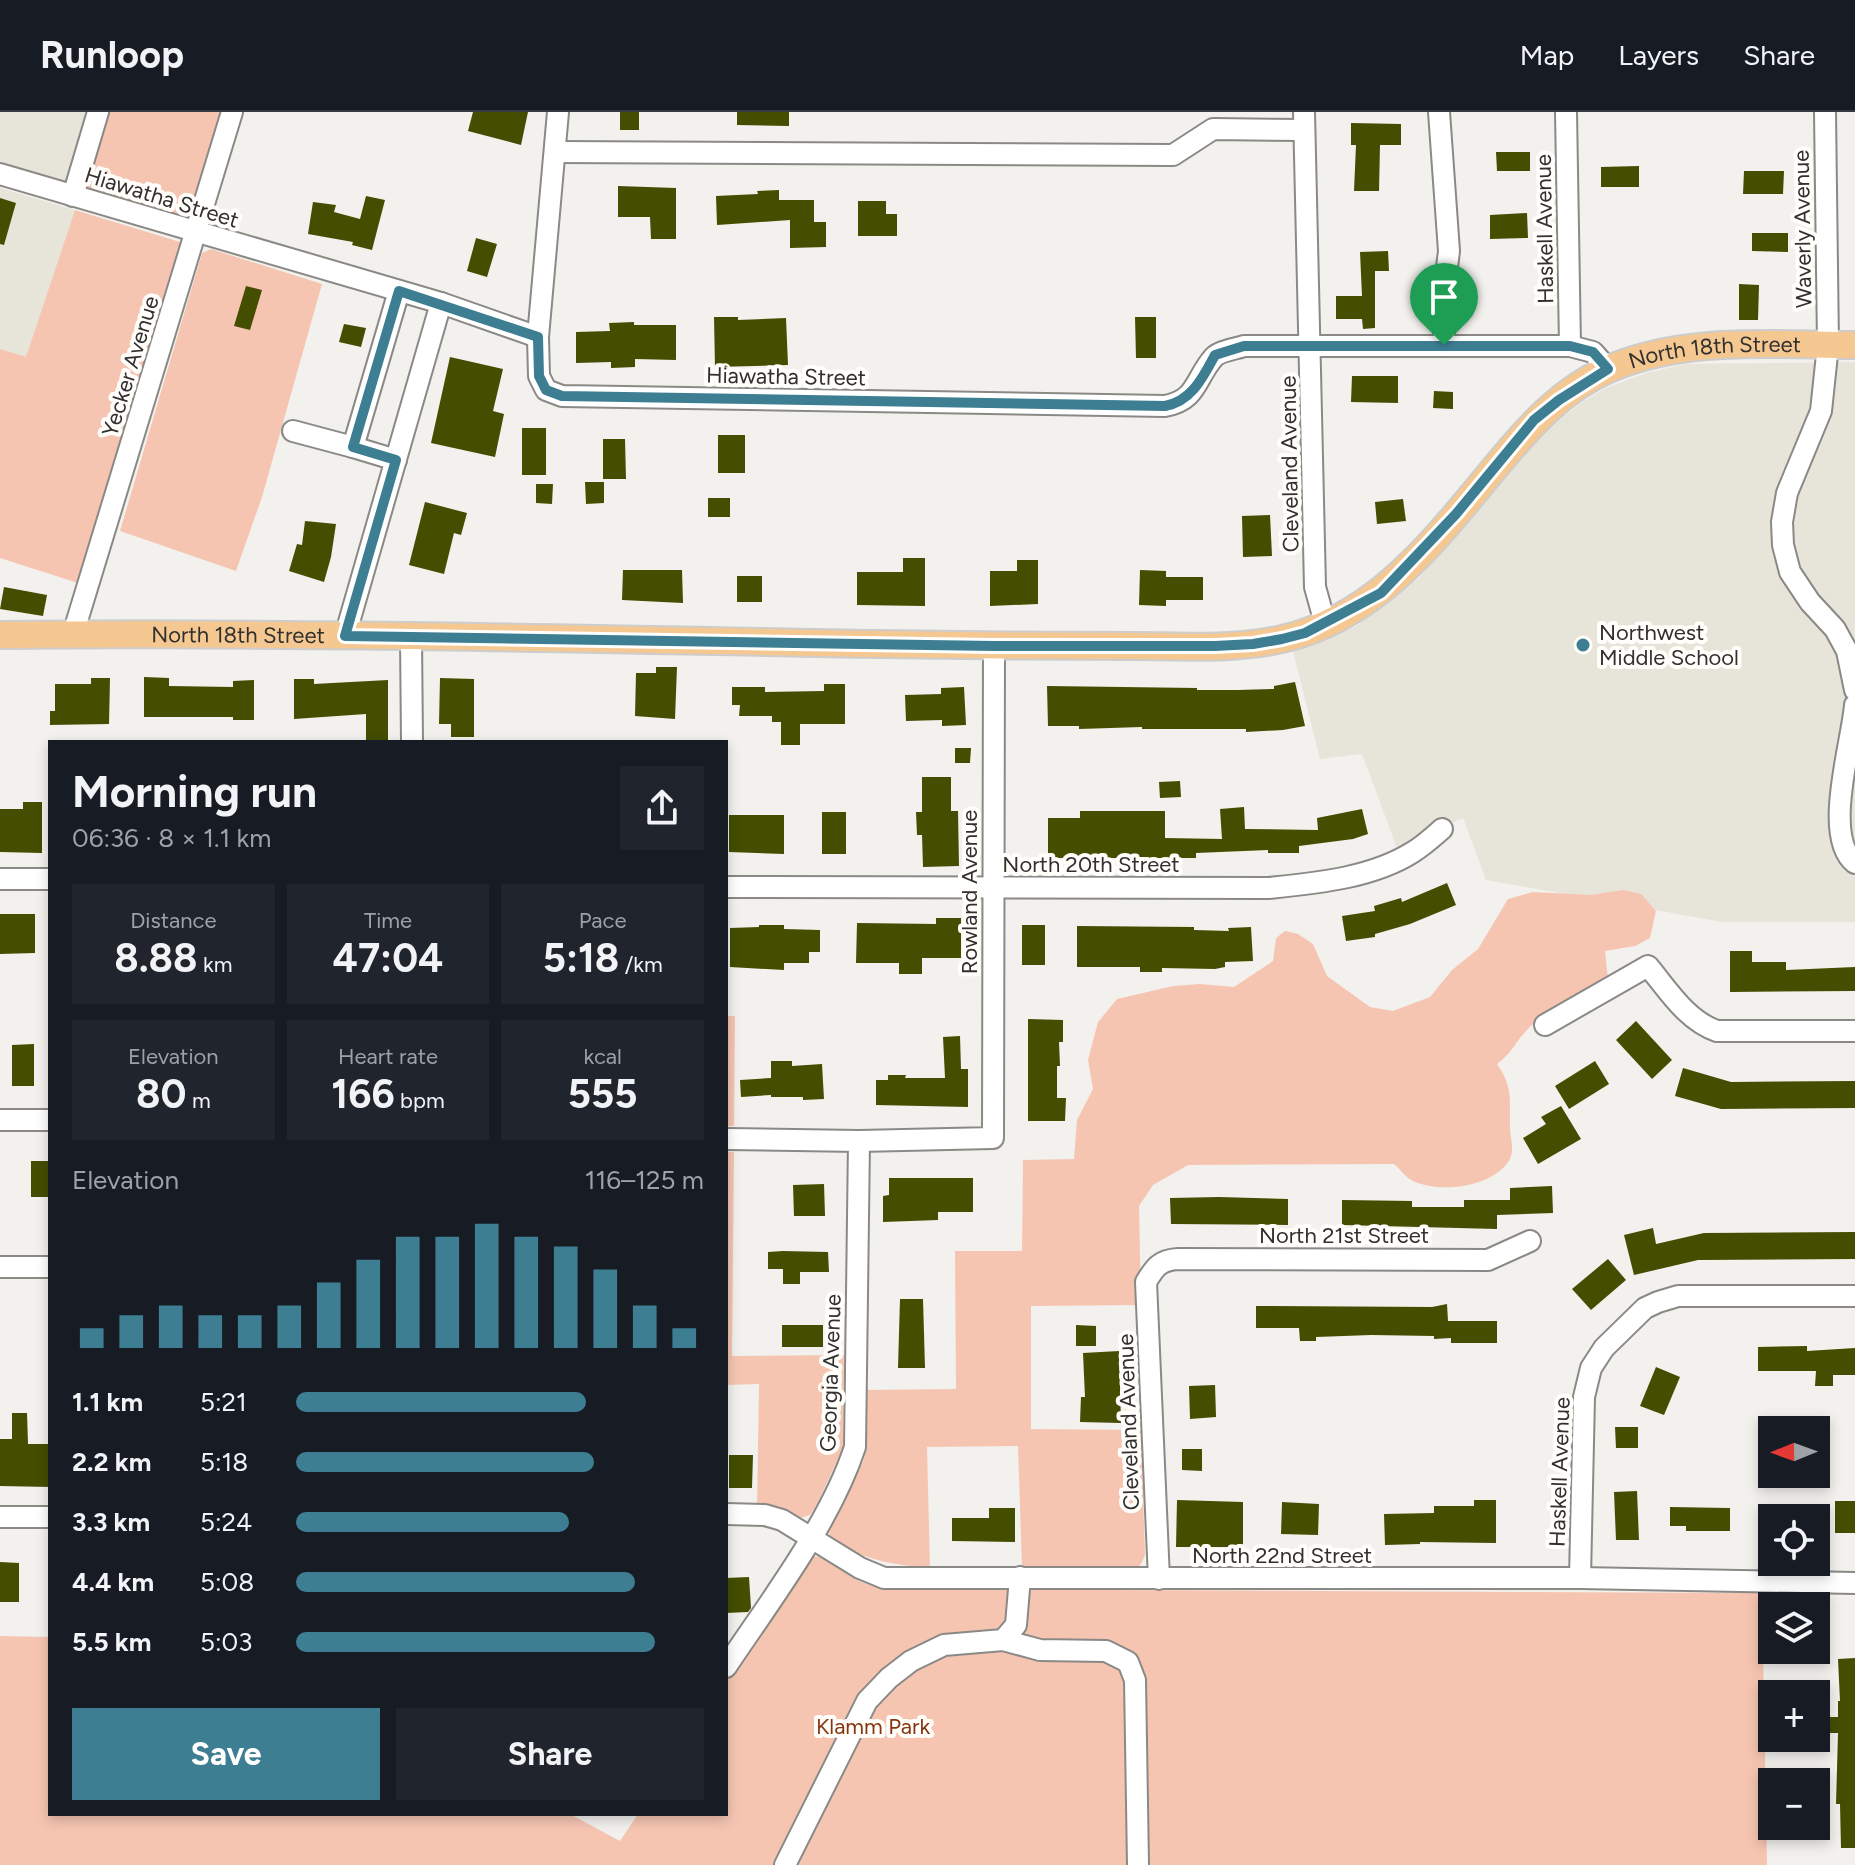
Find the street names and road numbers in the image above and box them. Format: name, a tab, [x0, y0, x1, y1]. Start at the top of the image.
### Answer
street label: Waverly Avenue	[1788, 150, 1817, 308]
street label: Haskell Avenue	[1530, 154, 1559, 304]
street label: Hiawatha Street	[82, 161, 242, 234]
street label: Yecker Avenue	[96, 293, 165, 440]
street label: North 18th Street	[1625, 331, 1801, 375]
street label: Hiawatha Street	[706, 362, 866, 391]
street label: Cleveland Avenue	[1274, 375, 1305, 553]
street label: North 18th Street	[151, 621, 325, 649]
street label: Rowland Avenue	[956, 810, 983, 974]
street label: North 20th Street	[1002, 851, 1180, 878]
street label: North 21st Street	[1259, 1222, 1429, 1249]
street label: Georgia Avenue	[814, 1294, 847, 1452]
street label: Cleveland Avenue	[1112, 1333, 1145, 1511]
street label: Haskell Avenue	[1543, 1397, 1576, 1547]
street label: North 22nd Street	[1192, 1542, 1372, 1569]

